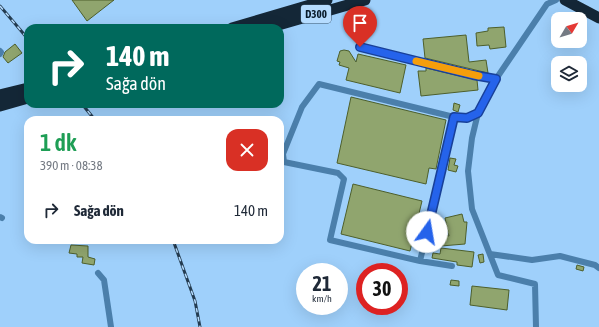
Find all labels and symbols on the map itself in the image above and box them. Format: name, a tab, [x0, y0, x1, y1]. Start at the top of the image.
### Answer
road number: D300	[301, 5, 331, 23]
pin	[343, 6, 377, 47]
north arrow	[551, 12, 587, 48]
position arrow	[406, 211, 448, 253]
speed limit sign: 30	[356, 263, 408, 315]

